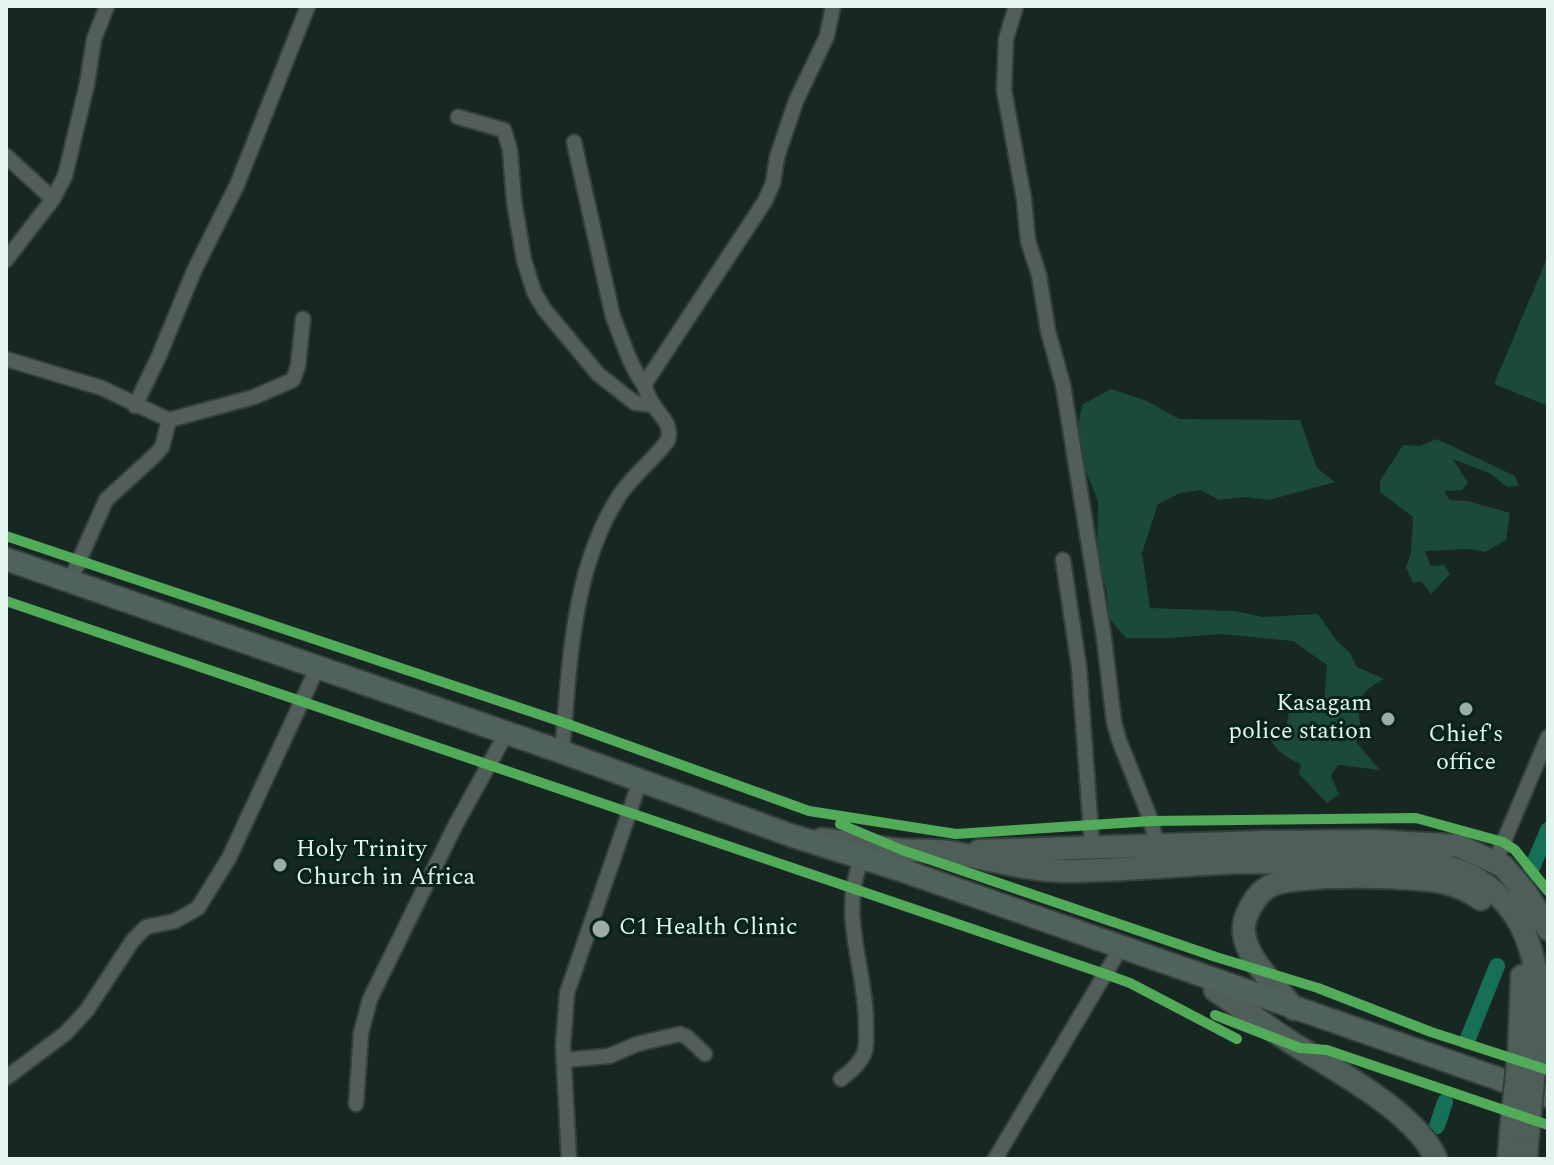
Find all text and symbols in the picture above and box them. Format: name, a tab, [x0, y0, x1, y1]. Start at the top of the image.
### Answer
place label: Kasagam police station	[1228, 691, 1372, 747]
marker: Chief's office	[1457, 700, 1475, 718]
marker: Kasagam police station	[1379, 710, 1397, 728]
place label: Chief's office	[1429, 722, 1503, 778]
place label: Holy Trinity Church in Africa	[296, 837, 475, 893]
marker: Holy Trinity Church in Africa	[271, 856, 289, 874]
place label: C1 Health Clinic	[619, 915, 798, 943]
marker: C1 Health Clinic	[590, 918, 612, 940]

